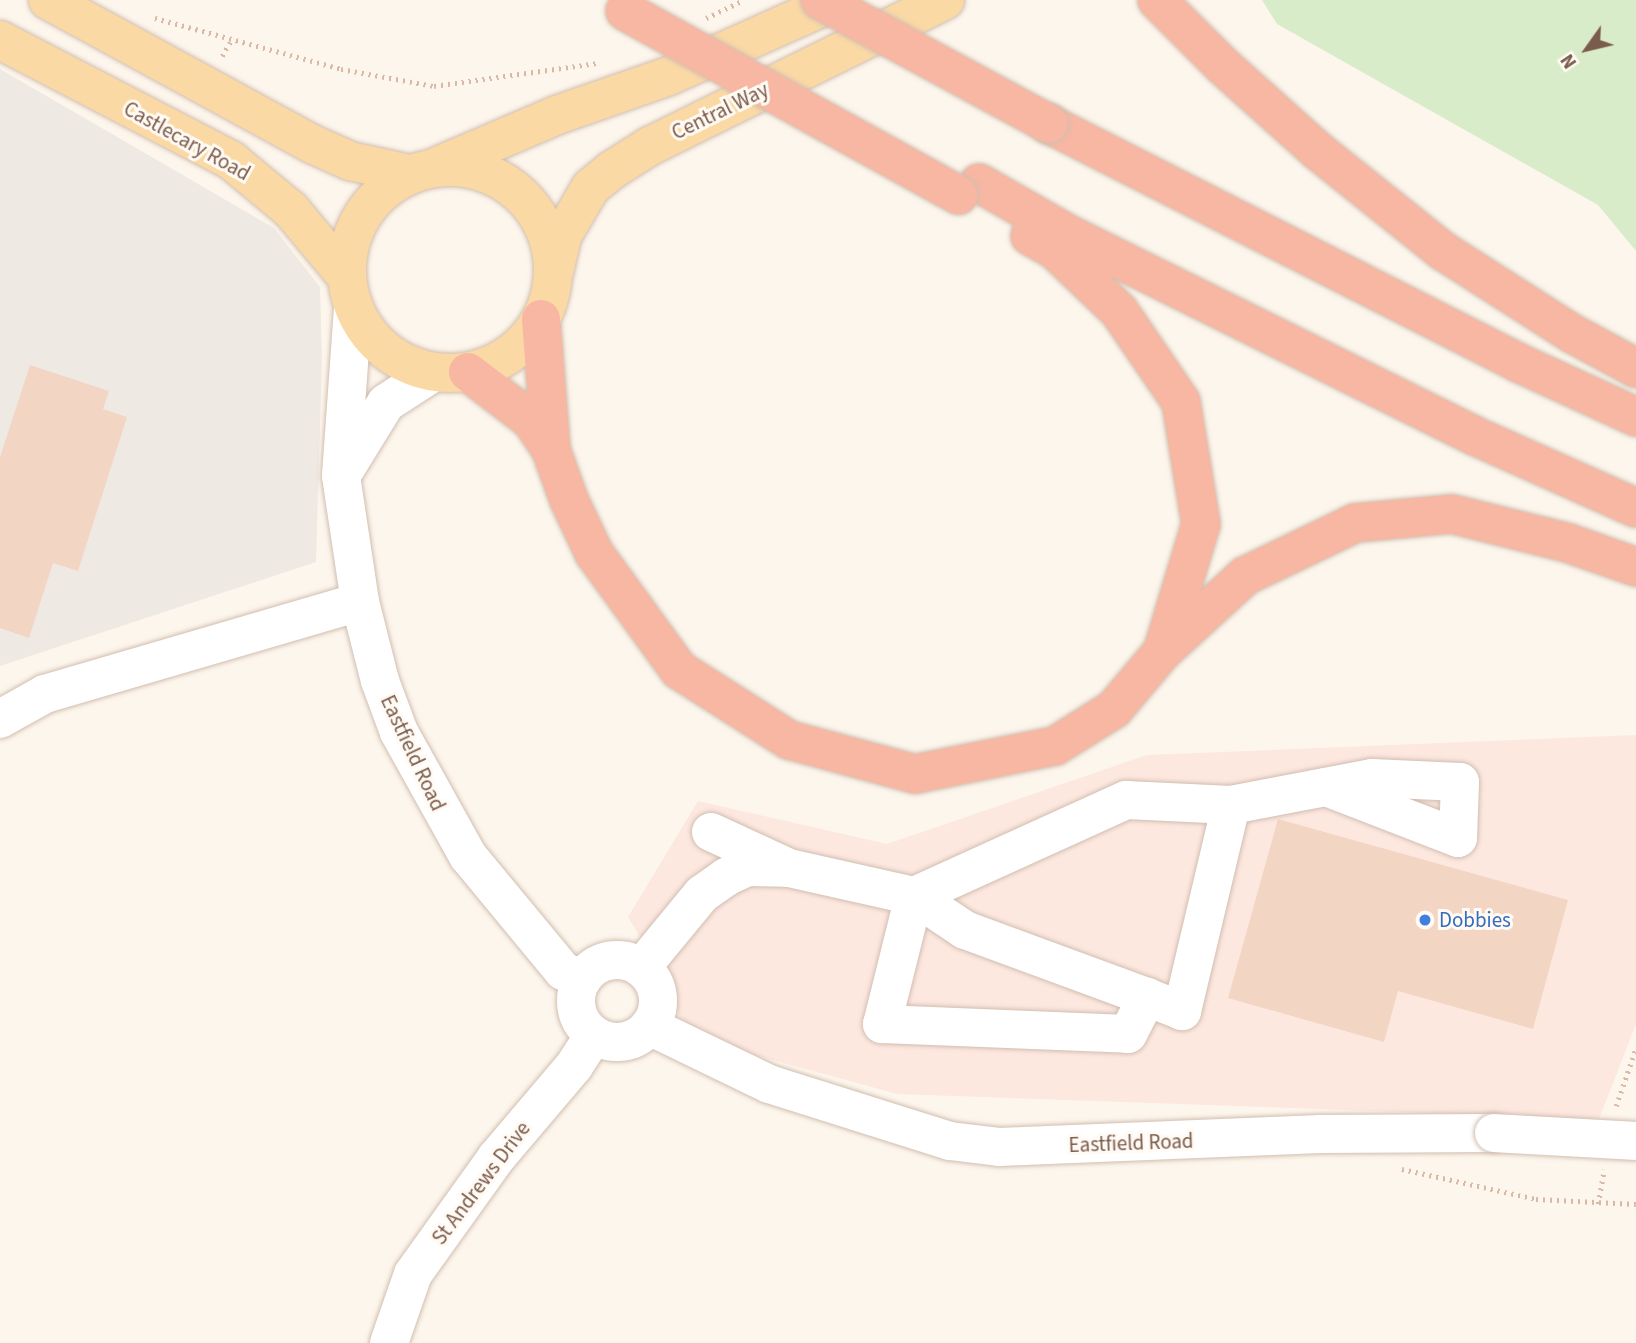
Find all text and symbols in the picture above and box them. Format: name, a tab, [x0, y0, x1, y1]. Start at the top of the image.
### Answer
north arrow	[1552, 14, 1622, 84]
text: N	[1554, 48, 1584, 74]
street label: Central Way	[668, 77, 772, 145]
street label: Castlecary Road	[119, 96, 255, 186]
street label: Eastfield Road	[375, 691, 451, 815]
place label: Dobbies	[1439, 907, 1511, 933]
marker: Dobbies	[1417, 912, 1433, 928]
street label: St Andrews Drive	[426, 1116, 536, 1250]
street label: Eastfield Road	[1068, 1128, 1194, 1158]

